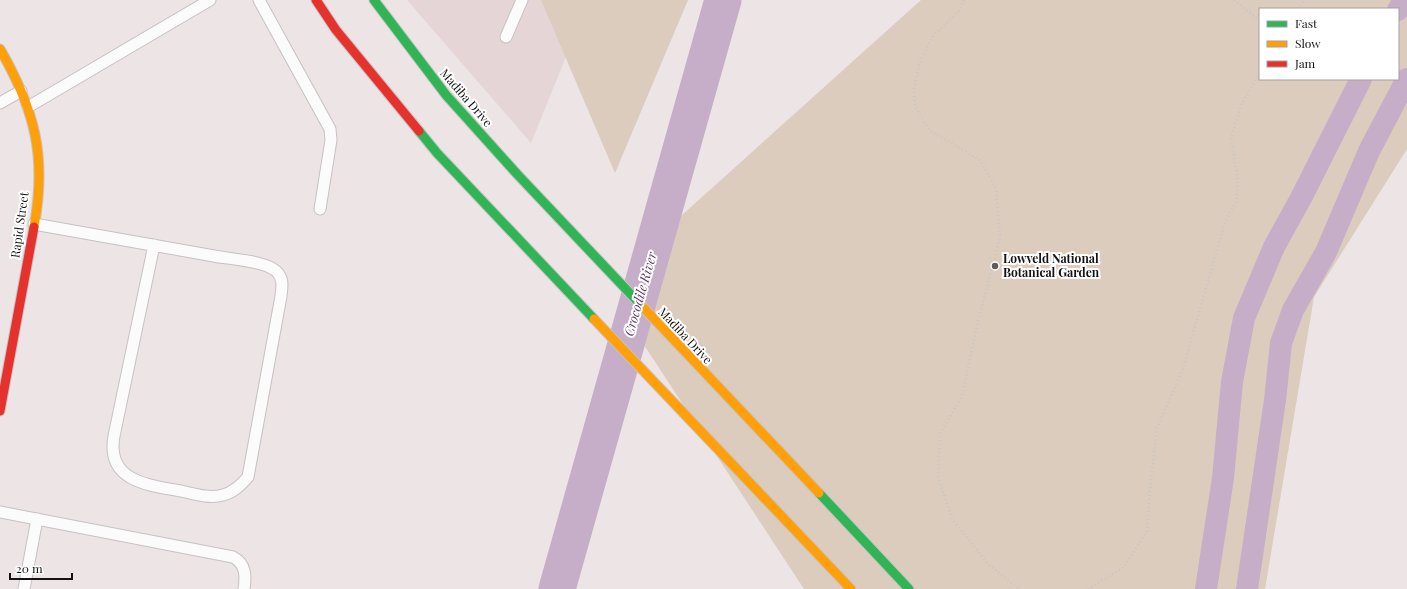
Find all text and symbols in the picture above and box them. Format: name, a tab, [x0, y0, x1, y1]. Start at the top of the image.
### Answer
legend	[1259, 8, 1399, 80]
text: Fast	[1295, 15, 1318, 31]
text: Slow	[1295, 35, 1321, 51]
text: Jam	[1294, 55, 1316, 71]
street label: Madiba Drive	[437, 65, 496, 130]
street label: Rapid Street	[6, 190, 32, 259]
water label: Crocodile River	[619, 249, 660, 338]
place label: Lowveld National Botanical Garden	[1003, 250, 1100, 280]
marker: Lowveld National Botanical Garden	[990, 261, 1000, 271]
street label: Madiba Drive	[655, 304, 716, 367]
scale bar	[10, 555, 72, 581]
text: 20 m	[16, 560, 43, 576]

